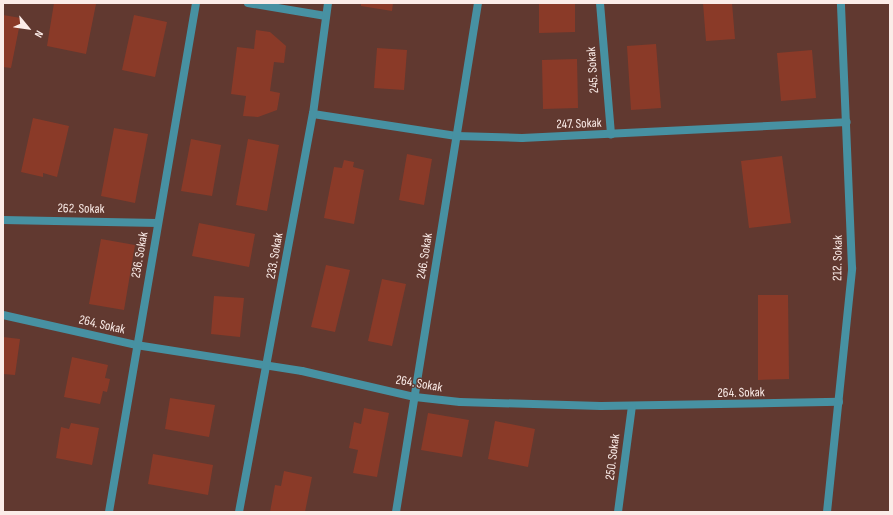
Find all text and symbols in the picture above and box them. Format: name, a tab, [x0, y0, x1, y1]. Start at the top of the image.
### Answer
north arrow	[8, 8, 48, 48]
text: N	[32, 28, 46, 40]
street label: 245. Sokak	[584, 46, 602, 94]
street label: 247. Sokak	[556, 115, 602, 133]
street label: 262. Sokak	[57, 201, 105, 217]
street label: 236. Sokak	[128, 231, 152, 279]
street label: 233. Sokak	[263, 232, 287, 280]
street label: 246. Sokak	[414, 232, 436, 280]
street label: 212. Sokak	[830, 235, 846, 281]
street label: 264. Sokak	[77, 312, 127, 338]
street label: 264. Sokak	[394, 372, 444, 396]
street label: 264. Sokak	[717, 385, 765, 401]
street label: 250. Sokak	[602, 433, 624, 481]

